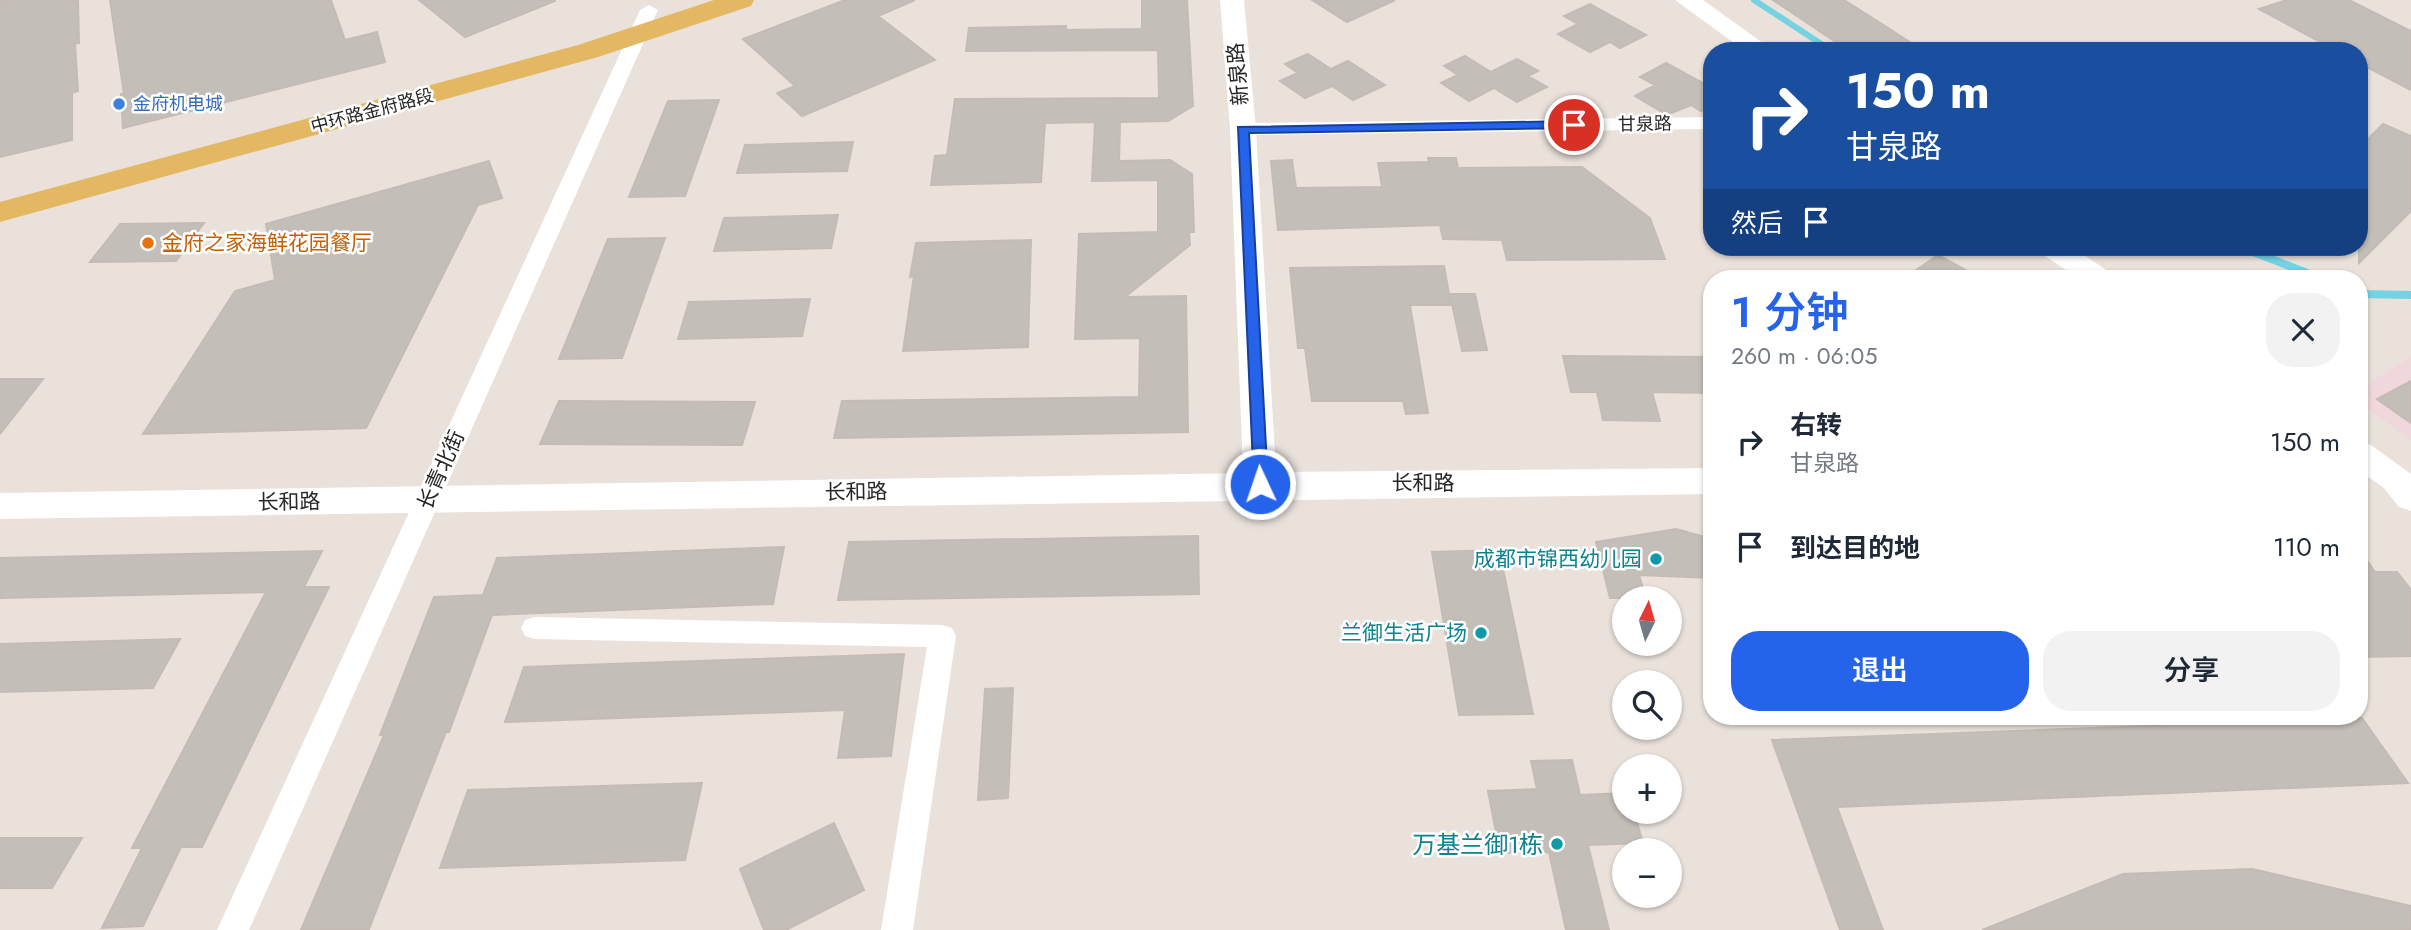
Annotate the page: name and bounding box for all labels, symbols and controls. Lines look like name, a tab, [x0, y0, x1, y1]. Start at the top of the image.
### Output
street label: 新泉路	[1220, 41, 1256, 107]
text: 150 m	[1846, 56, 1990, 126]
icon: right	[1731, 70, 1822, 161]
street label: 中环路金府路段	[308, 82, 436, 140]
place label: 金府机电城	[133, 91, 223, 117]
pin	[1544, 95, 1604, 155]
marker: 金府机电城	[111, 96, 127, 112]
icon: arrive	[1555, 106, 1593, 144]
street label: 甘泉路	[1618, 111, 1672, 137]
text: 甘泉路	[1846, 124, 1942, 170]
icon: arrive	[1797, 203, 1835, 241]
text: 然后	[1731, 204, 1783, 242]
place label: 金府之家海鲜花园餐厅	[162, 228, 372, 258]
marker: 金府之家海鲜花园餐厅	[140, 235, 156, 251]
text: 1 分钟	[1731, 282, 1848, 343]
button: close	[2266, 293, 2340, 367]
text: 260 m · 06:05	[1731, 339, 1877, 373]
text: 右转	[1790, 406, 1842, 444]
icon: right	[1731, 423, 1769, 461]
text: 150 m	[2270, 423, 2340, 461]
street label: 长青北街	[410, 426, 472, 514]
text: 甘泉路	[1790, 446, 1859, 480]
position arrow	[1223, 447, 1297, 521]
street label: 长和路	[1392, 468, 1455, 498]
street label: 长和路	[824, 476, 888, 508]
street label: 长和路	[257, 486, 321, 518]
icon: arrive	[1731, 528, 1769, 566]
text: 110 m	[2273, 528, 2340, 566]
text: 到达目的地	[1790, 529, 1920, 567]
place label: 成都市锦西幼儿园	[1474, 544, 1642, 574]
marker: 成都市锦西幼儿园	[1648, 551, 1664, 567]
north arrow	[1612, 586, 1682, 656]
map controls	[1612, 586, 1682, 908]
place label: 兰御生活广场	[1341, 618, 1467, 648]
marker: 兰御生活广场	[1473, 625, 1489, 641]
button: 退出	[1731, 631, 2029, 711]
button: 分享	[2043, 631, 2340, 711]
button: search	[1612, 670, 1682, 740]
button: +	[1612, 754, 1682, 824]
place label: 万基兰御1栋	[1412, 827, 1543, 862]
marker: 万基兰御1栋	[1549, 836, 1565, 852]
button: −	[1612, 838, 1682, 908]

